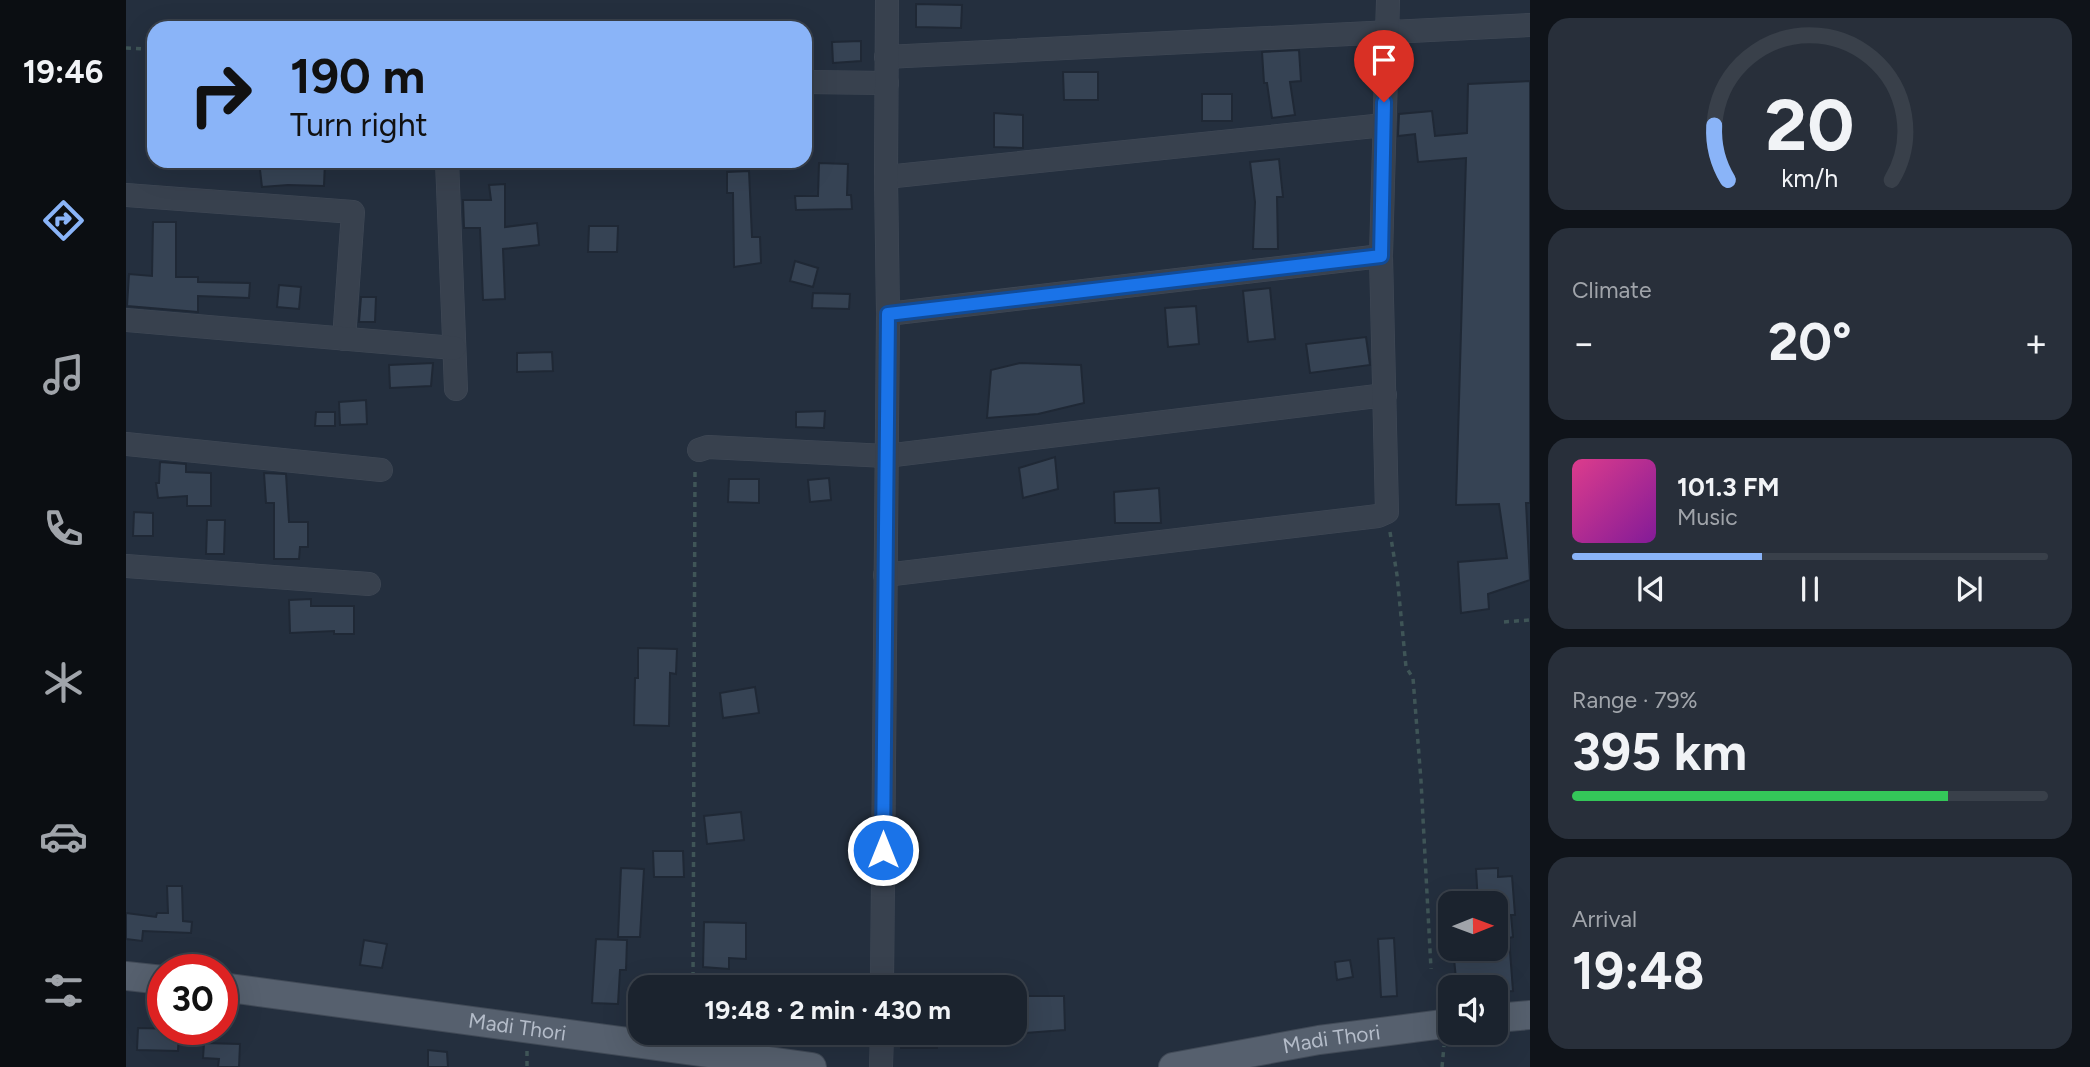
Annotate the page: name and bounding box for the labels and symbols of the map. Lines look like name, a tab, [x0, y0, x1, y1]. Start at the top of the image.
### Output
pin	[1354, 30, 1414, 102]
position arrow	[846, 813, 920, 887]
north arrow	[1438, 891, 1508, 961]
speed limit sign: 30	[147, 954, 238, 1045]
street label: Madi Thori	[467, 1008, 568, 1046]
street label: Madi Thori	[1281, 1019, 1382, 1058]

